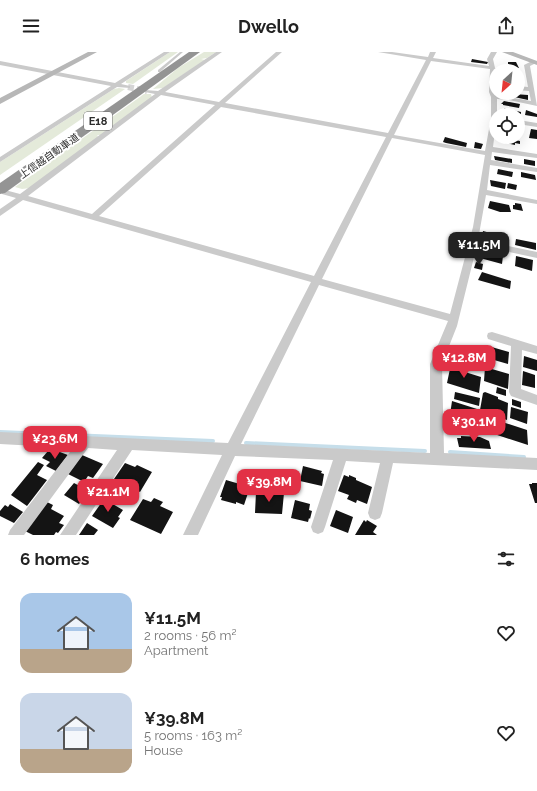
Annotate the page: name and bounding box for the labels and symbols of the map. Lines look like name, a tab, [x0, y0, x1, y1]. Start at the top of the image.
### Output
north arrow	[489, 64, 525, 100]
road number: E18	[84, 112, 112, 130]
street label: 上信越自動車道	[17, 131, 81, 181]
pin: ¥11.5M	[446, 232, 512, 266]
pin: ¥12.8M	[431, 345, 497, 379]
pin: ¥30.1M	[441, 409, 507, 443]
pin: ¥23.6M	[22, 426, 88, 460]
pin: ¥39.8M	[236, 469, 302, 503]
pin: ¥21.1M	[75, 479, 141, 513]

